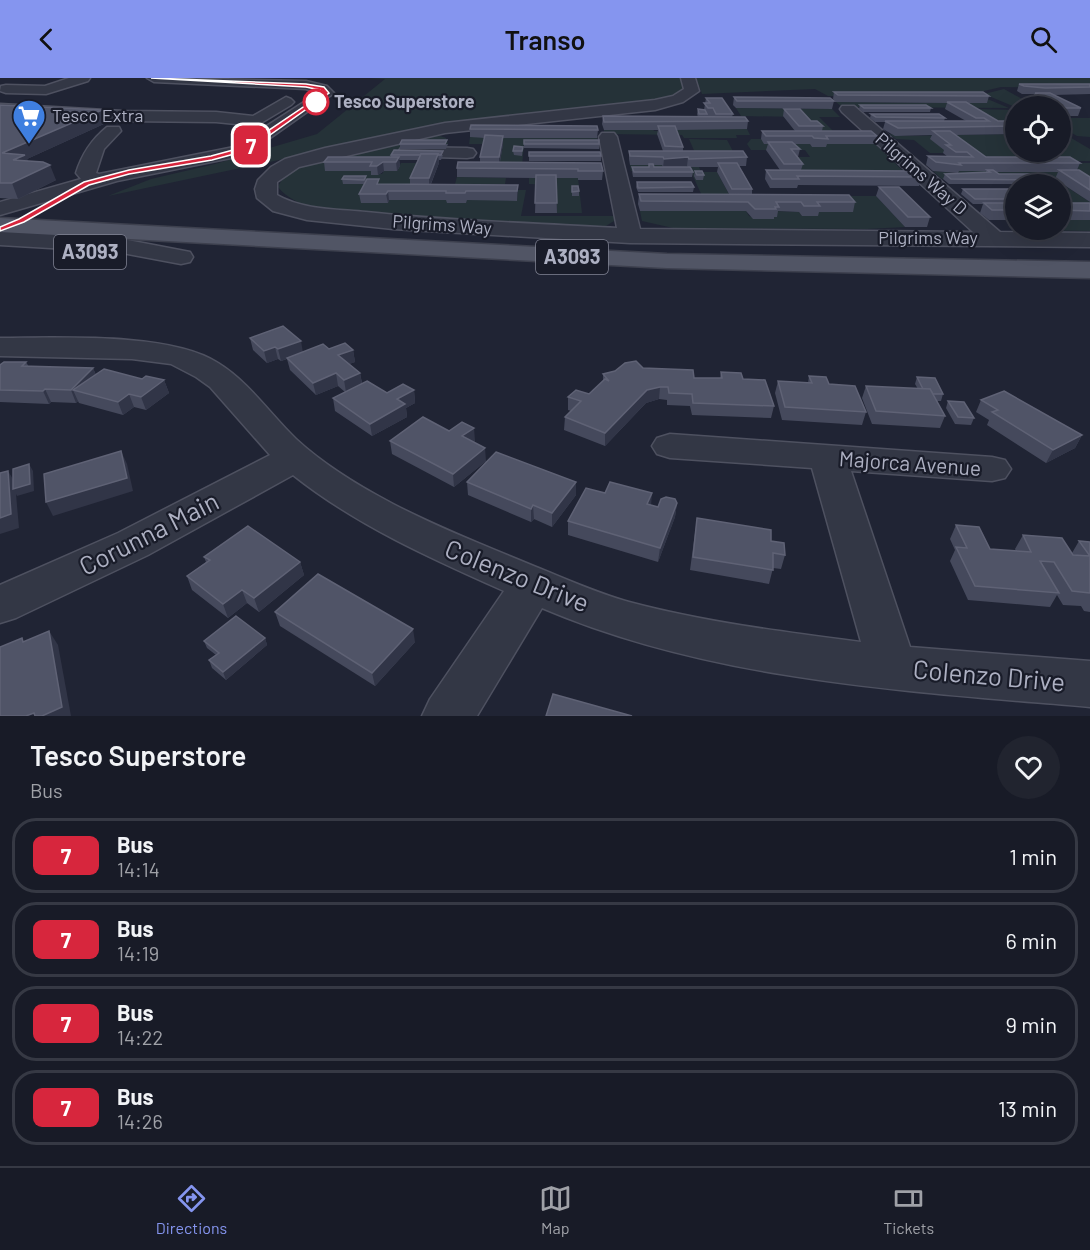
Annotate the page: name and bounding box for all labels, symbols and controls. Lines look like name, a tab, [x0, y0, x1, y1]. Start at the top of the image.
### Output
icon: back	[30, 23, 63, 56]
text: Transo	[504, 23, 586, 55]
icon: search	[1027, 23, 1060, 56]
marker: Tesco Superstore	[303, 89, 329, 115]
place label: Tesco Superstore	[334, 90, 475, 112]
map controls	[1005, 96, 1071, 240]
button: locate	[1005, 96, 1071, 162]
supermarket icon: Tesco Extra	[11, 98, 47, 145]
place label: Tesco Extra	[52, 104, 144, 126]
line badge: 7	[232, 126, 270, 164]
street label: Pilgrims Way D	[871, 127, 972, 219]
text: 7	[246, 133, 256, 158]
button: layers	[1005, 174, 1071, 240]
street label: Pilgrims Way	[392, 210, 493, 238]
street label: Pilgrims Way	[878, 226, 978, 248]
road number: A3093	[54, 235, 126, 269]
road number: A3093	[536, 240, 608, 274]
street label: Majorca Avenue	[838, 445, 982, 480]
street label: Corunna Main	[73, 484, 223, 581]
street label: Colenzo Drive	[441, 532, 594, 618]
street label: Colenzo Drive	[912, 652, 1067, 697]
button: heart	[997, 736, 1060, 799]
text: Tesco Superstore	[30, 738, 246, 772]
text: Bus	[30, 778, 63, 802]
text: Bus	[117, 831, 154, 857]
text: 7	[61, 843, 71, 868]
text: 1 min	[1009, 843, 1057, 869]
text: 14:14	[117, 857, 160, 881]
text: Bus	[117, 915, 154, 941]
text: 7	[61, 927, 71, 952]
text: 6 min	[1006, 927, 1057, 953]
text: 14:19	[117, 941, 159, 965]
text: Bus	[117, 999, 154, 1025]
text: 7	[61, 1011, 71, 1036]
text: 9 min	[1005, 1011, 1057, 1037]
text: 14:22	[117, 1025, 163, 1049]
text: Bus	[117, 1083, 154, 1109]
text: 7	[61, 1095, 71, 1120]
text: 13 min	[998, 1095, 1057, 1121]
text: 14:26	[117, 1109, 163, 1133]
tab: Directions	[156, 1182, 227, 1237]
tab: Map	[539, 1182, 572, 1237]
tab: Tickets	[883, 1182, 934, 1237]

